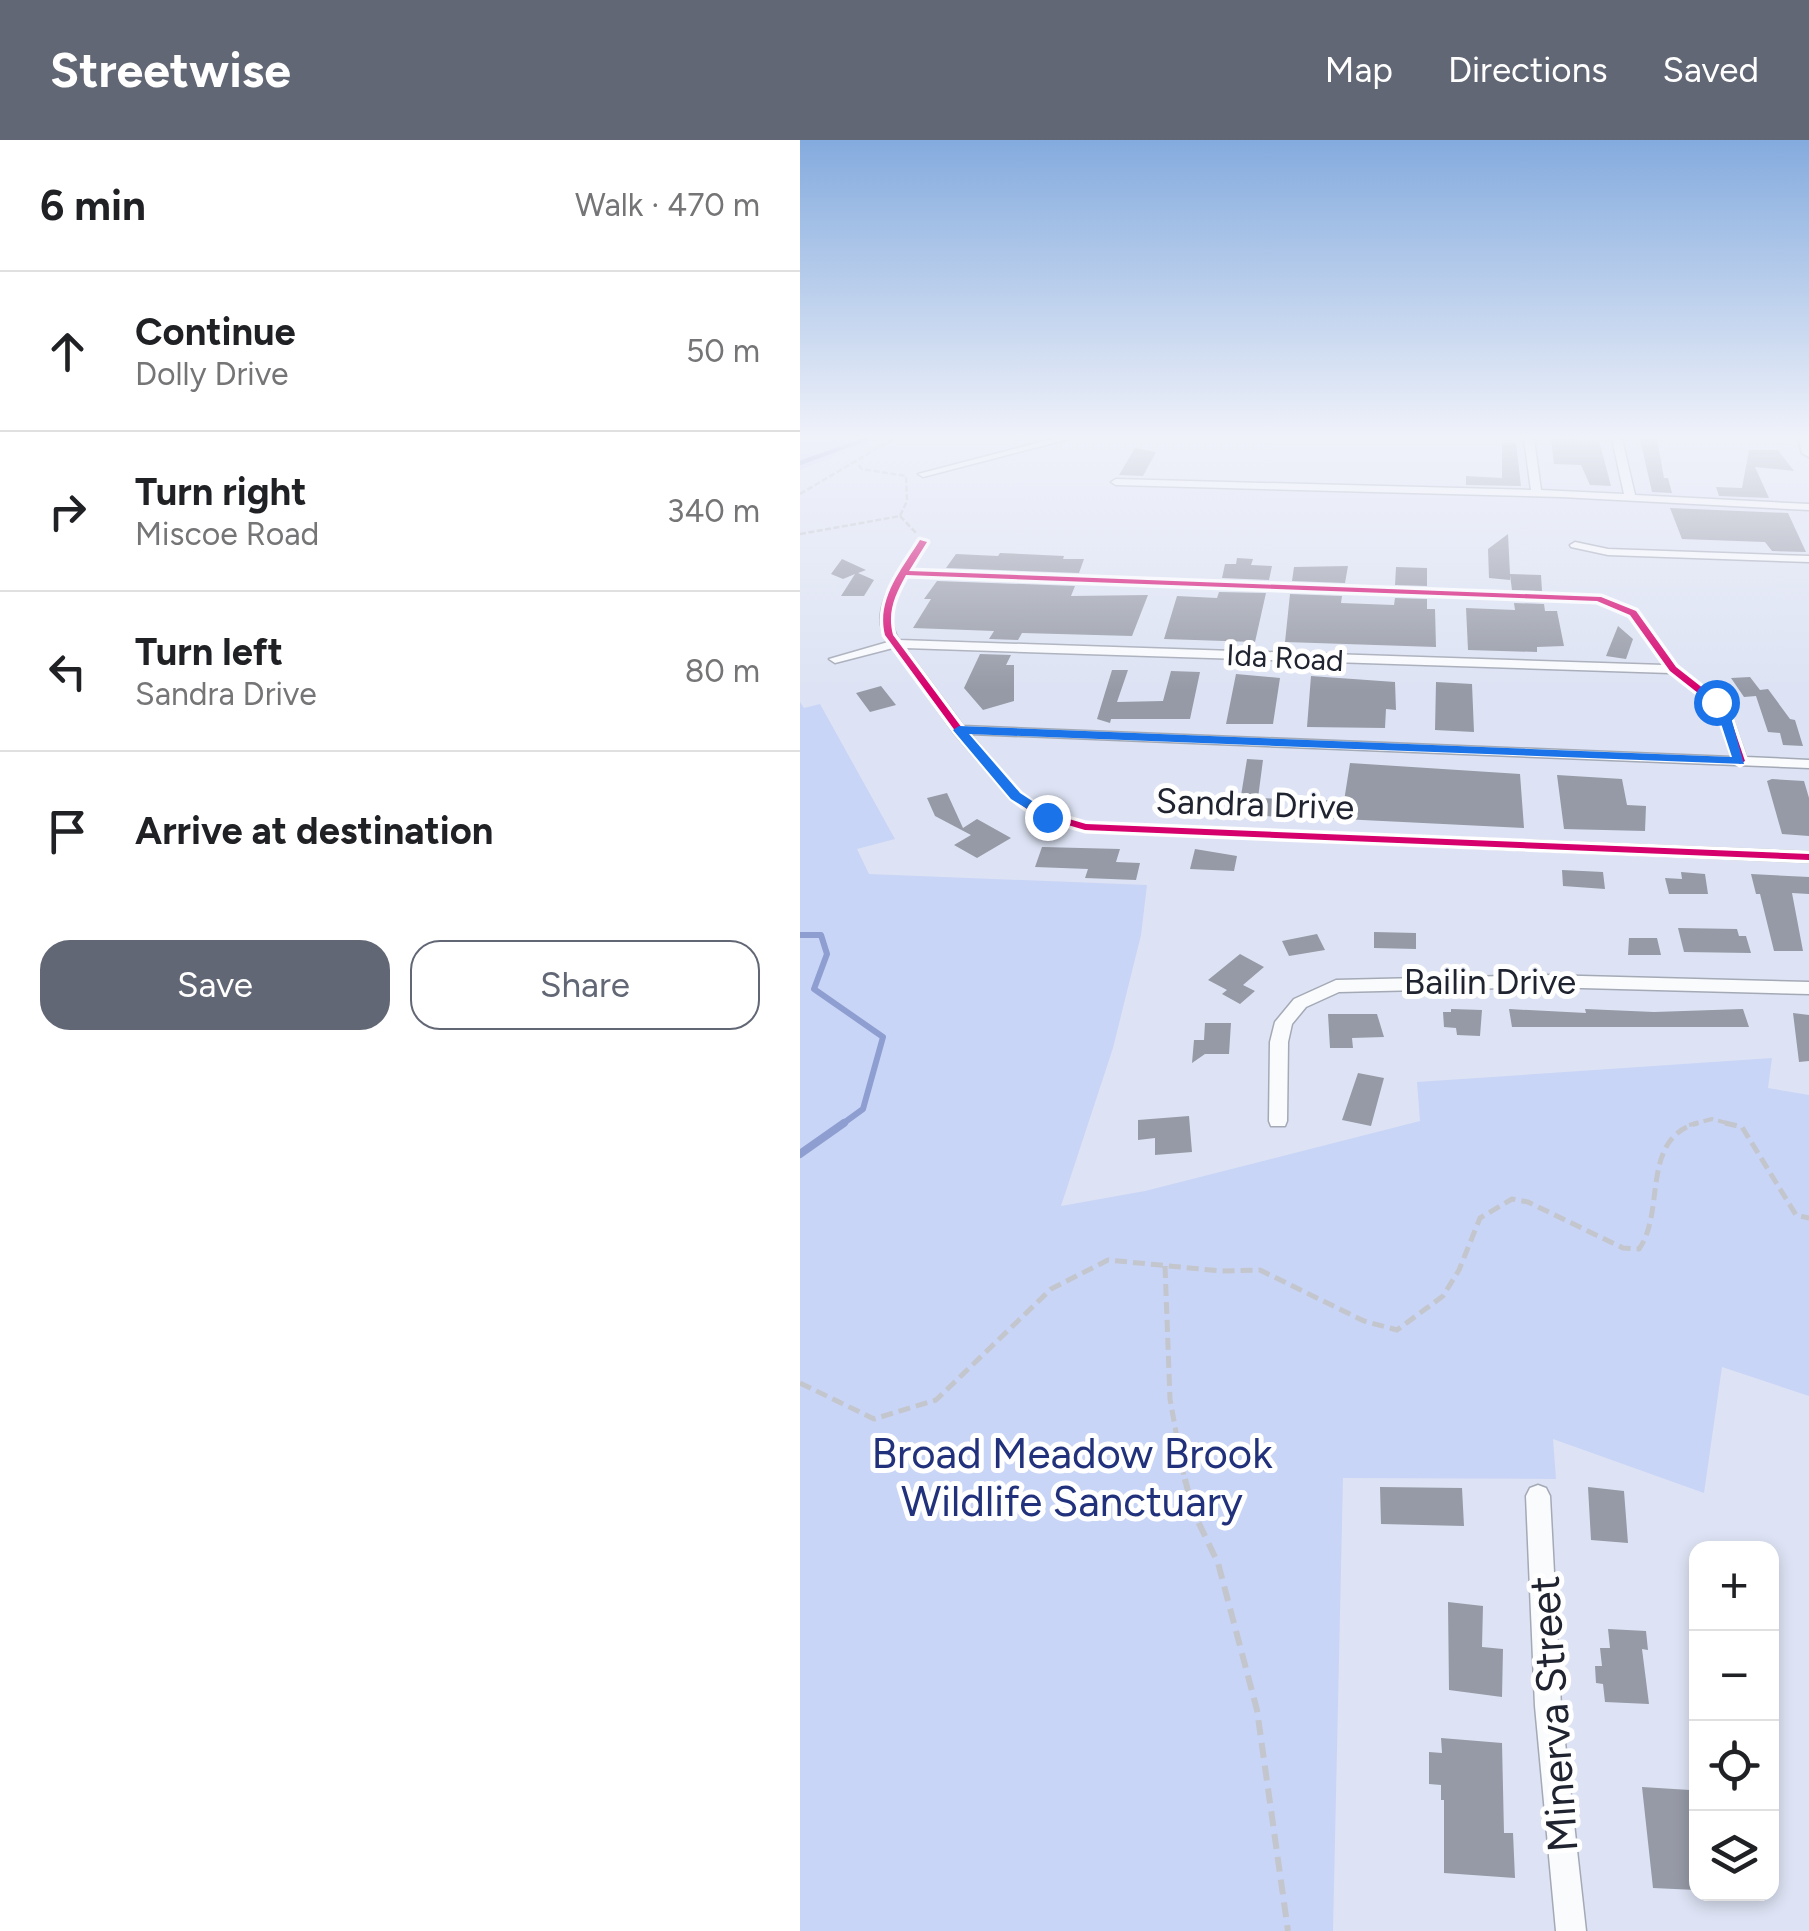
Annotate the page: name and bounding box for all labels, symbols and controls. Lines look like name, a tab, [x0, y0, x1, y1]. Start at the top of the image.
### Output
text: Streetwise	[50, 41, 291, 99]
text: Map	[1325, 49, 1393, 91]
text: Directions	[1448, 49, 1608, 91]
text: Saved	[1663, 49, 1759, 91]
text: 6 min	[40, 180, 146, 231]
text: Walk · 470 m	[575, 186, 760, 224]
text: Continue	[135, 309, 296, 355]
icon: ahead	[40, 324, 95, 379]
text: 50 m	[686, 332, 760, 370]
text: Dolly Drive	[135, 355, 288, 393]
text: Turn right	[135, 469, 307, 515]
icon: right	[40, 484, 95, 539]
text: 340 m	[667, 492, 760, 530]
text: Miscoe Road	[135, 515, 319, 553]
text: Turn left	[135, 629, 283, 675]
street label: Ida Road	[1225, 636, 1345, 679]
icon: left	[40, 644, 95, 699]
text: 80 m	[685, 652, 760, 690]
text: Sandra Drive	[135, 675, 317, 713]
route start	[1694, 680, 1740, 726]
street label: Sandra Drive	[1155, 780, 1355, 828]
route end	[1025, 795, 1071, 841]
icon: arrive	[40, 804, 95, 859]
text: Arrive at destination	[135, 808, 493, 854]
button: Save	[40, 940, 390, 1030]
button: Share	[410, 940, 760, 1030]
street label: Bailin Drive	[1404, 961, 1576, 1003]
park label: Broad Meadow Brook Wildlife Sanctuary	[871, 1428, 1273, 1527]
map controls	[1689, 1541, 1779, 1901]
button: +	[1689, 1541, 1779, 1631]
street label: Minerva Street	[1518, 1574, 1589, 1854]
button: −	[1689, 1631, 1779, 1721]
button: locate	[1689, 1721, 1779, 1811]
button: layers	[1689, 1811, 1779, 1901]

